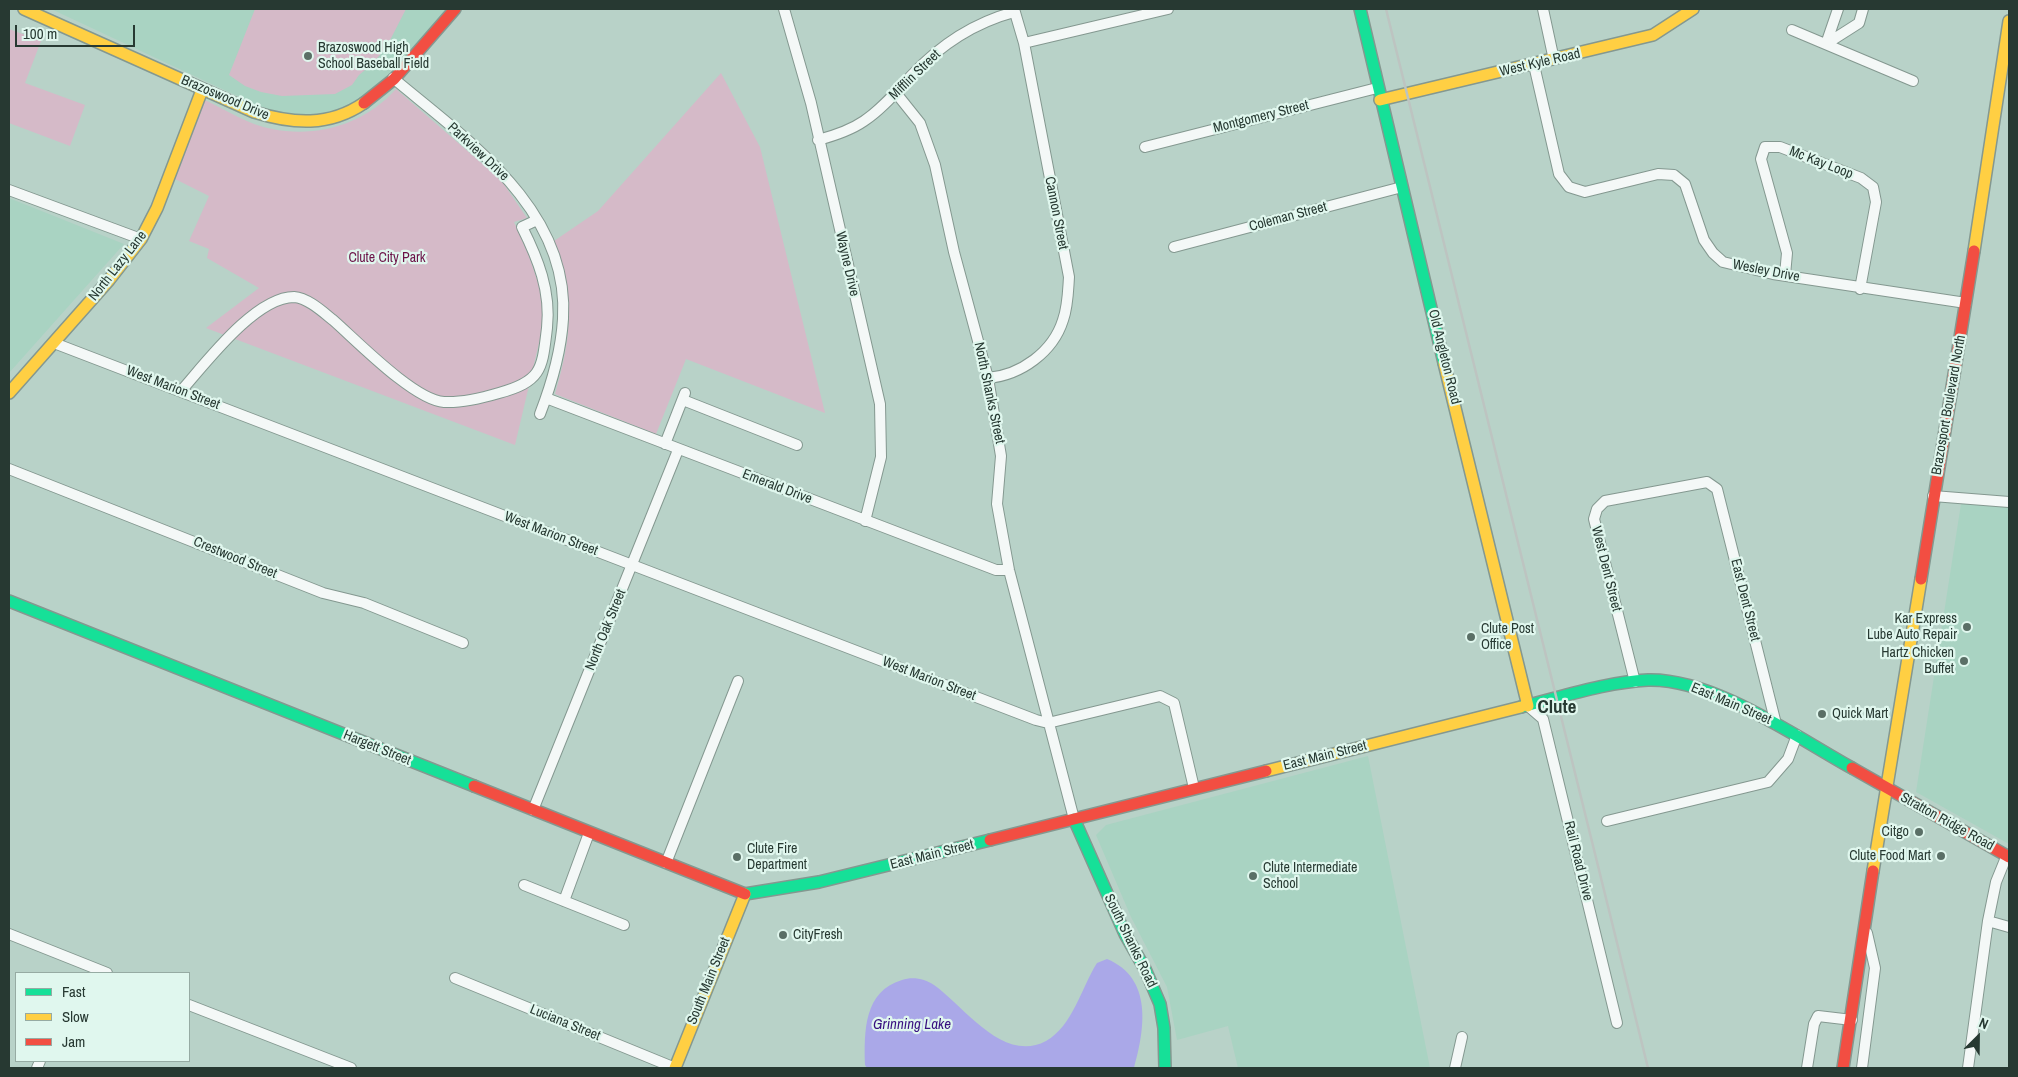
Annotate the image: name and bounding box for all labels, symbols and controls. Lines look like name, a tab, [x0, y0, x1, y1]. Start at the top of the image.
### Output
scale bar	[18, 15, 138, 47]
text: 100 m	[23, 23, 57, 44]
place label: Brazoswood High School Baseball Field	[318, 40, 429, 72]
street label: Mifflin Street	[886, 46, 944, 104]
street label: West Kyle Road	[1498, 46, 1582, 80]
marker: Brazoswood High School Baseball Field	[302, 50, 314, 62]
street label: Brazoswood Drive	[179, 72, 271, 124]
street label: Montgomery Street	[1212, 97, 1310, 137]
street label: Parkview Drive	[444, 119, 512, 185]
street label: Mc Kay Loop	[1787, 143, 1855, 183]
street label: Cannon Street	[1041, 175, 1071, 251]
street label: Coleman Street	[1247, 199, 1329, 235]
street label: North Lazy Lane	[85, 228, 151, 304]
street label: Wayne Drive	[831, 230, 863, 298]
park label: Clute City Park	[348, 250, 426, 266]
street label: Wesley Drive	[1731, 256, 1801, 286]
street label: Old Angleton Road	[1424, 308, 1464, 406]
street label: Brazosport Boulevard North	[1928, 334, 1970, 476]
street label: North Shanks Street	[970, 341, 1008, 445]
street label: West Marion Street	[124, 362, 222, 414]
street label: Emerald Drive	[740, 466, 814, 508]
street label: West Marion Street	[502, 508, 600, 560]
street label: West Dent Street	[1587, 525, 1625, 613]
street label: Crestwood Street	[191, 534, 279, 582]
street label: East Dent Street	[1727, 557, 1763, 643]
street label: North Oak Street	[582, 587, 630, 673]
place label: Kar Express Lube Auto Repair	[1867, 611, 1957, 644]
place label: Clute Post Office	[1481, 621, 1534, 654]
marker: Kar Express Lube Auto Repair	[1961, 621, 1973, 633]
marker: Clute Post Office	[1465, 631, 1477, 643]
place label: Hartz Chicken Buffet	[1881, 645, 1954, 678]
street label: West Marion Street	[880, 653, 978, 705]
marker: Hartz Chicken Buffet	[1958, 655, 1970, 667]
street label: East Main Street	[1688, 680, 1774, 728]
district label: Clute	[1538, 697, 1576, 719]
place label: Quick Mart	[1832, 706, 1888, 722]
marker: Quick Mart	[1816, 708, 1828, 720]
street label: Hargett Street	[341, 727, 413, 769]
street label: East Main Street	[1281, 738, 1369, 774]
street label: Stratton Ridge Road	[1897, 789, 1997, 855]
street label: Rail Road Drive	[1560, 819, 1596, 903]
place label: Citgo	[1882, 824, 1909, 840]
marker: Citgo	[1913, 826, 1925, 838]
street label: East Main Street	[888, 837, 976, 873]
place label: Clute Fire Department	[747, 841, 807, 874]
place label: Clute Food Mart	[1849, 848, 1931, 864]
marker: Clute Food Mart	[1935, 850, 1947, 862]
marker: Clute Fire Department	[731, 851, 743, 863]
place label: Clute Intermediate School	[1263, 860, 1357, 892]
marker: Clute Intermediate School	[1247, 870, 1259, 882]
street label: South Shanks Road	[1100, 891, 1160, 991]
place label: CityFresh	[793, 927, 843, 943]
marker: CityFresh	[777, 929, 789, 941]
street label: South Main Street	[684, 935, 734, 1027]
legend	[15, 972, 190, 1062]
text: Fast	[62, 981, 85, 1002]
street label: Luciana Street	[527, 1001, 603, 1045]
text: Slow	[62, 1006, 89, 1027]
north arrow	[1953, 1012, 2003, 1062]
text: N	[1977, 1013, 1991, 1033]
water label: Grinning Lake	[873, 1016, 951, 1034]
text: Jam	[62, 1031, 85, 1052]

